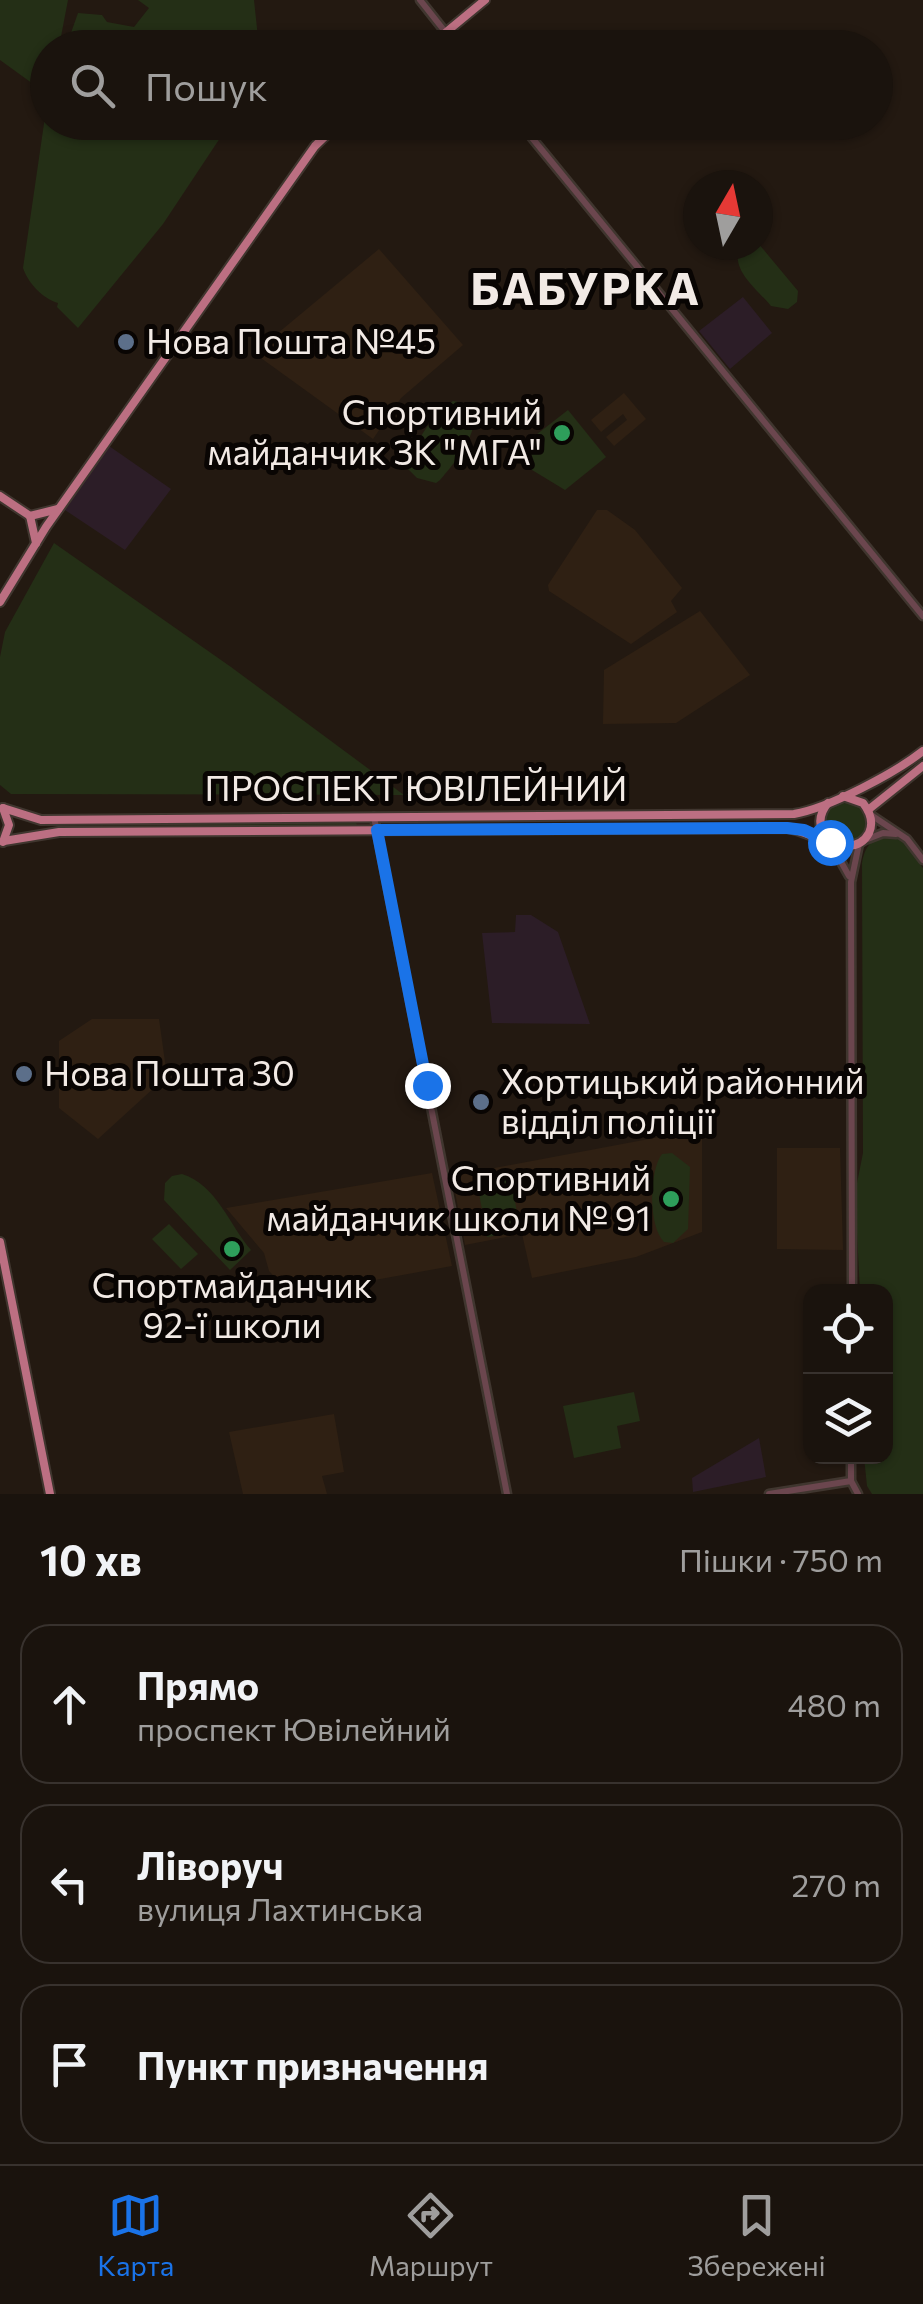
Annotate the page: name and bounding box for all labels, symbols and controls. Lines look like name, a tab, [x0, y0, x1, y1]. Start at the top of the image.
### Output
search box	[30, 30, 893, 140]
icon: search	[65, 58, 120, 113]
text: Пошук	[145, 62, 268, 109]
north arrow	[683, 170, 773, 260]
district label: БАБУРКА	[470, 259, 702, 314]
place label: Нова Пошта №45	[146, 318, 436, 361]
marker: Нова Пошта №45	[115, 331, 137, 353]
place label: Спортивний майданчик ЗК "МГА"	[207, 389, 542, 472]
marker: Спортивний майданчик ЗК "МГА"	[551, 422, 573, 444]
street label: ПРОСПЕКТ ЮВІЛЕЙНИЙ	[205, 765, 627, 808]
route start	[808, 820, 854, 866]
place label: Нова Пошта 30	[44, 1050, 295, 1093]
place label: Хортицький районний відділ поліції	[501, 1058, 865, 1141]
marker: Нова Пошта 30	[13, 1063, 35, 1085]
route end	[405, 1063, 451, 1109]
marker: Хортицький районний відділ поліції	[470, 1091, 492, 1113]
place label: Спортивний майданчик школи № 91	[267, 1155, 651, 1238]
marker: Спортивний майданчик школи № 91	[660, 1188, 682, 1210]
marker: Спортмайданчик 92-ї школи	[221, 1238, 243, 1260]
place label: Спортмайданчик 92-ї школи	[92, 1262, 373, 1345]
map controls	[803, 1284, 893, 1464]
button: locate	[803, 1284, 893, 1374]
button: layers	[803, 1374, 893, 1464]
text: 10 хв	[40, 1533, 142, 1585]
text: Пішки · 750 m	[679, 1539, 883, 1579]
text: Прямо	[137, 1661, 259, 1708]
icon: ahead	[42, 1677, 97, 1732]
text: 480 m	[787, 1684, 881, 1724]
text: проспект Ювілейний	[137, 1708, 451, 1748]
text: Ліворуч	[137, 1841, 284, 1888]
icon: left	[42, 1857, 97, 1912]
text: 270 m	[792, 1864, 881, 1904]
text: вулиця Лахтинська	[137, 1888, 423, 1928]
icon: arrive	[42, 2037, 97, 2092]
text: Пункт призначення	[137, 2041, 488, 2088]
tab: Карта	[97, 2188, 174, 2282]
tab: Маршрут	[369, 2188, 493, 2282]
tab: Збережені	[687, 2188, 826, 2282]

